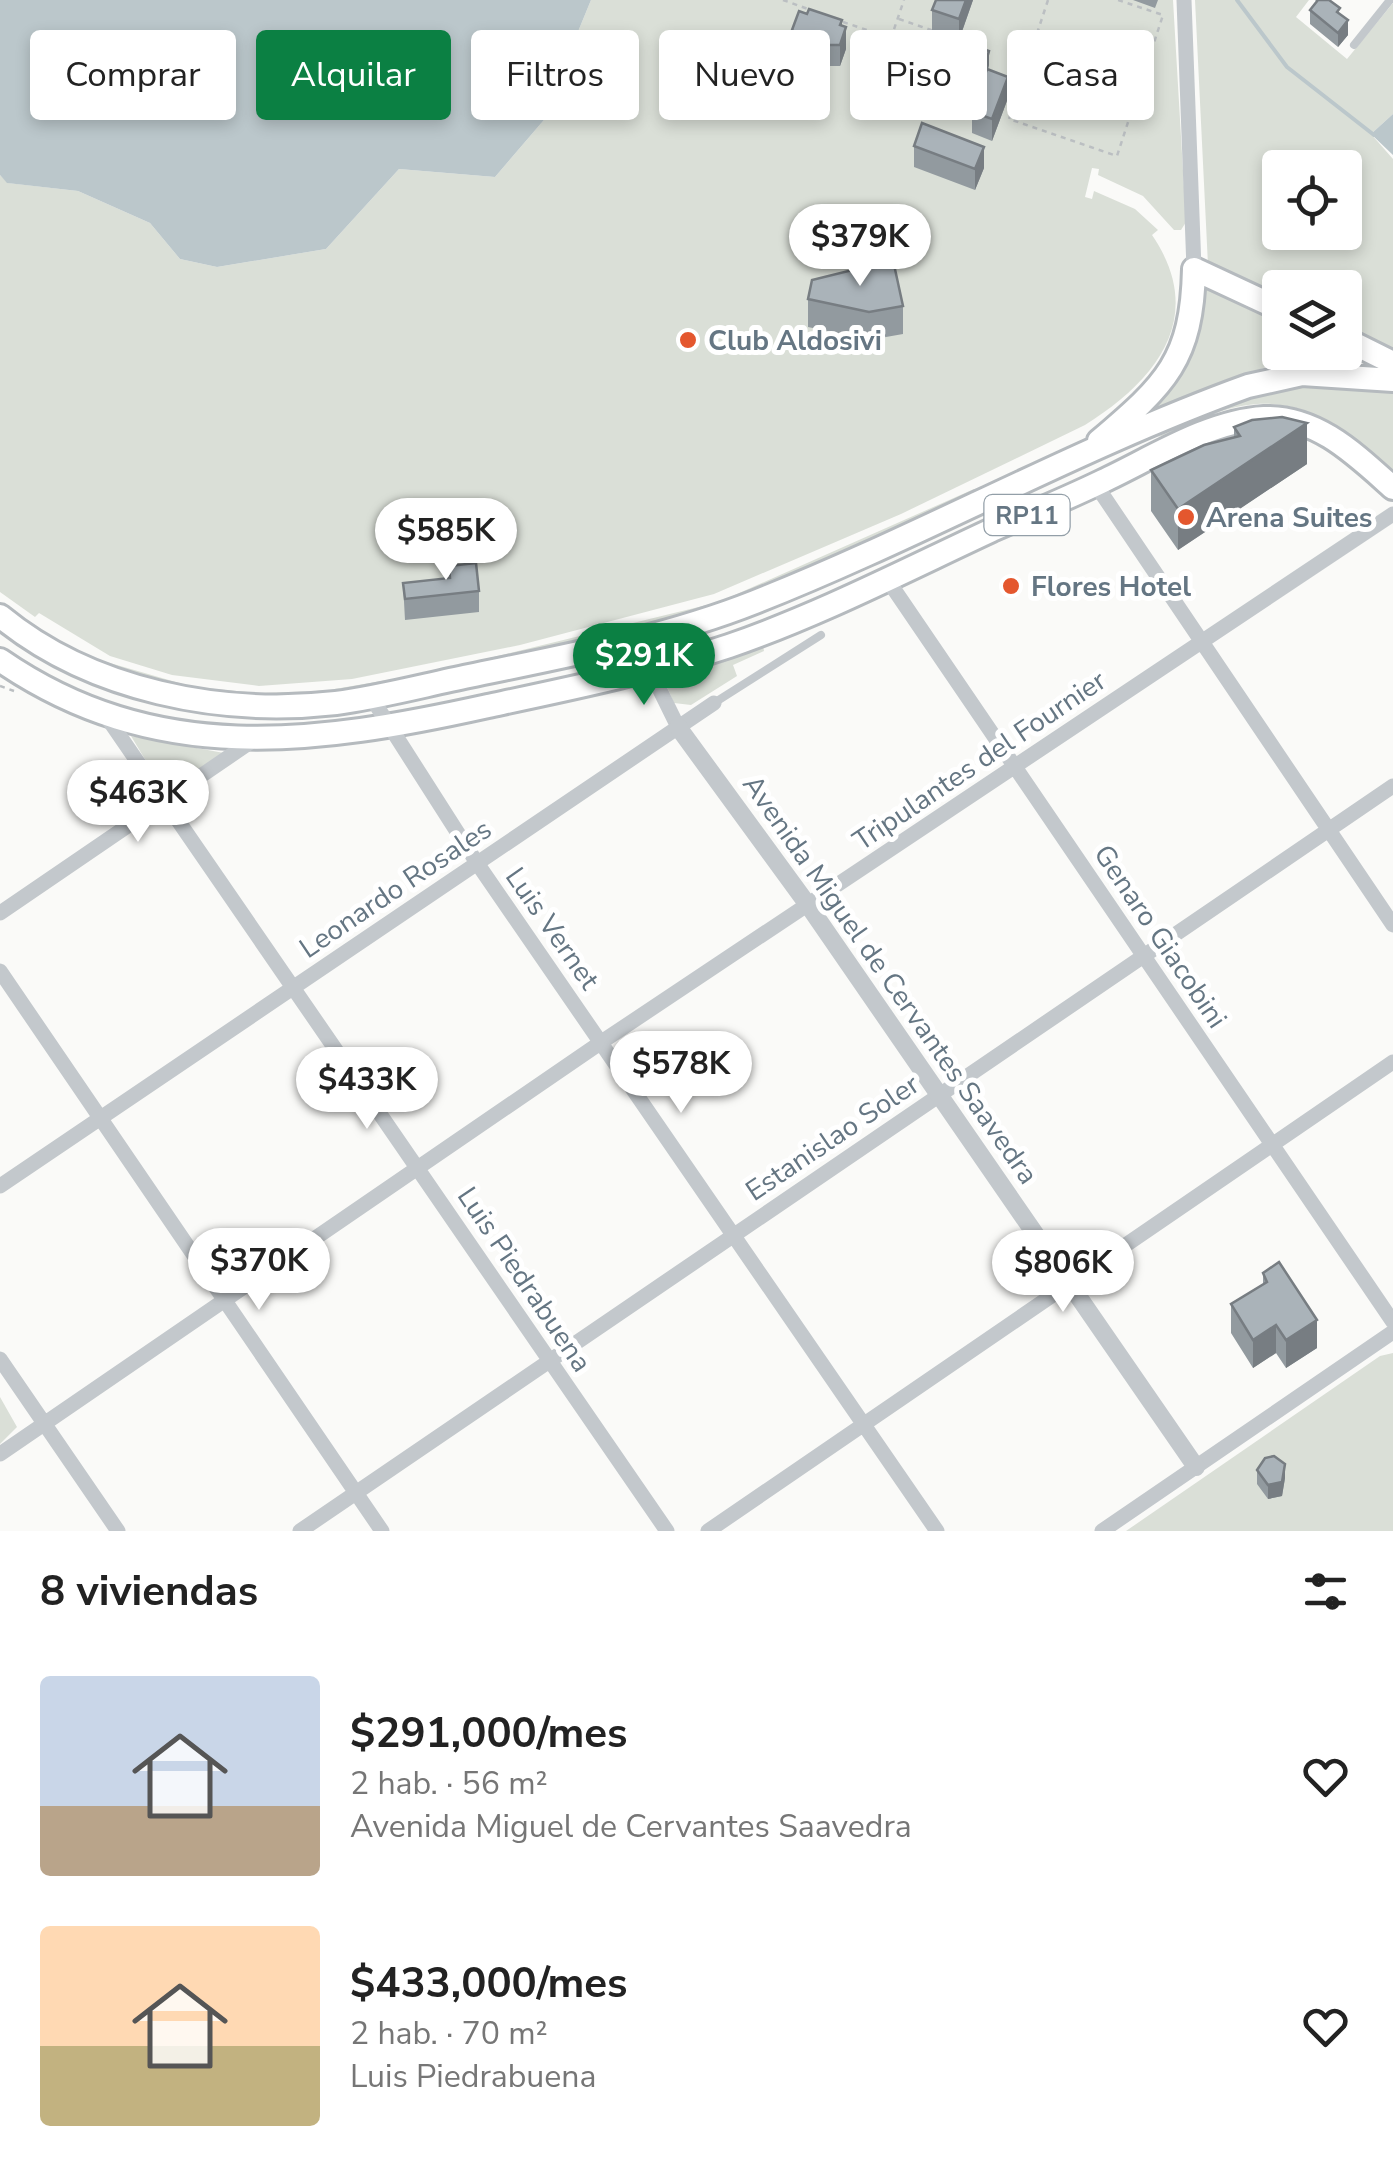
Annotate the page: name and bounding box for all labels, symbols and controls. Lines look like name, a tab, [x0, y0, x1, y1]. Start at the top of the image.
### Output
chip: Comprar	[30, 30, 236, 120]
chip: Alquilar	[256, 30, 451, 120]
chip: Filtros	[471, 30, 639, 120]
chip: Nuevo	[659, 30, 830, 120]
chip: Piso	[850, 30, 987, 120]
chip: Casa	[1007, 30, 1154, 120]
map controls	[1262, 150, 1362, 370]
button: locate	[1262, 150, 1362, 250]
pin: $379K	[790, 204, 930, 289]
text: $379K	[811, 215, 909, 258]
button: layers	[1262, 270, 1362, 370]
place label: Club Aldosivi	[708, 322, 882, 360]
marker: Club Aldosivi	[677, 329, 699, 351]
road number: RP11	[984, 495, 1070, 535]
pin: $585K	[376, 498, 516, 583]
place label: Arena Suites	[1206, 499, 1373, 537]
marker: Arena Suites	[1175, 506, 1197, 528]
text: $585K	[397, 509, 495, 552]
place label: Flores Hotel	[1031, 568, 1191, 606]
marker: Flores Hotel	[1000, 575, 1022, 597]
pin: $291K	[574, 623, 714, 708]
text: $291K	[595, 634, 693, 677]
street label: Tripulantes del Fournier	[846, 662, 1114, 860]
pin: $463K	[68, 760, 208, 845]
street label: Avenida Miguel de Cervantes Saavedra	[734, 767, 1047, 1192]
text: $463K	[89, 771, 187, 814]
street label: Leonardo Rosales	[292, 810, 499, 967]
street label: Genaro Giacobini	[1085, 837, 1236, 1036]
street label: Luis Vernet	[496, 860, 608, 997]
pin: $578K	[611, 1031, 751, 1116]
text: $578K	[632, 1042, 730, 1085]
pin: $433K	[297, 1047, 437, 1132]
text: $433K	[318, 1058, 416, 1101]
street label: Estanislao Soler	[738, 1066, 927, 1210]
street label: Luis Piedrabuena	[448, 1180, 600, 1380]
pin: $370K	[189, 1228, 329, 1313]
pin: $806K	[993, 1230, 1133, 1315]
text: $370K	[210, 1239, 308, 1282]
text: $806K	[1014, 1241, 1112, 1284]
text: 8 viviendas	[40, 1563, 258, 1620]
icon: filters	[1298, 1564, 1353, 1619]
text: $291,000/mes	[350, 1705, 628, 1762]
icon: home	[120, 1716, 240, 1836]
icon: heart	[1298, 1749, 1353, 1804]
text: 2 hab. · 56 m²	[350, 1762, 548, 1805]
text: Avenida Miguel de Cervantes Saavedra	[350, 1805, 912, 1848]
text: $433,000/mes	[350, 1955, 628, 2012]
icon: home	[120, 1966, 240, 2086]
icon: heart	[1298, 1999, 1353, 2054]
text: 2 hab. · 70 m²	[350, 2012, 548, 2055]
text: Luis Piedrabuena	[350, 2055, 596, 2098]

